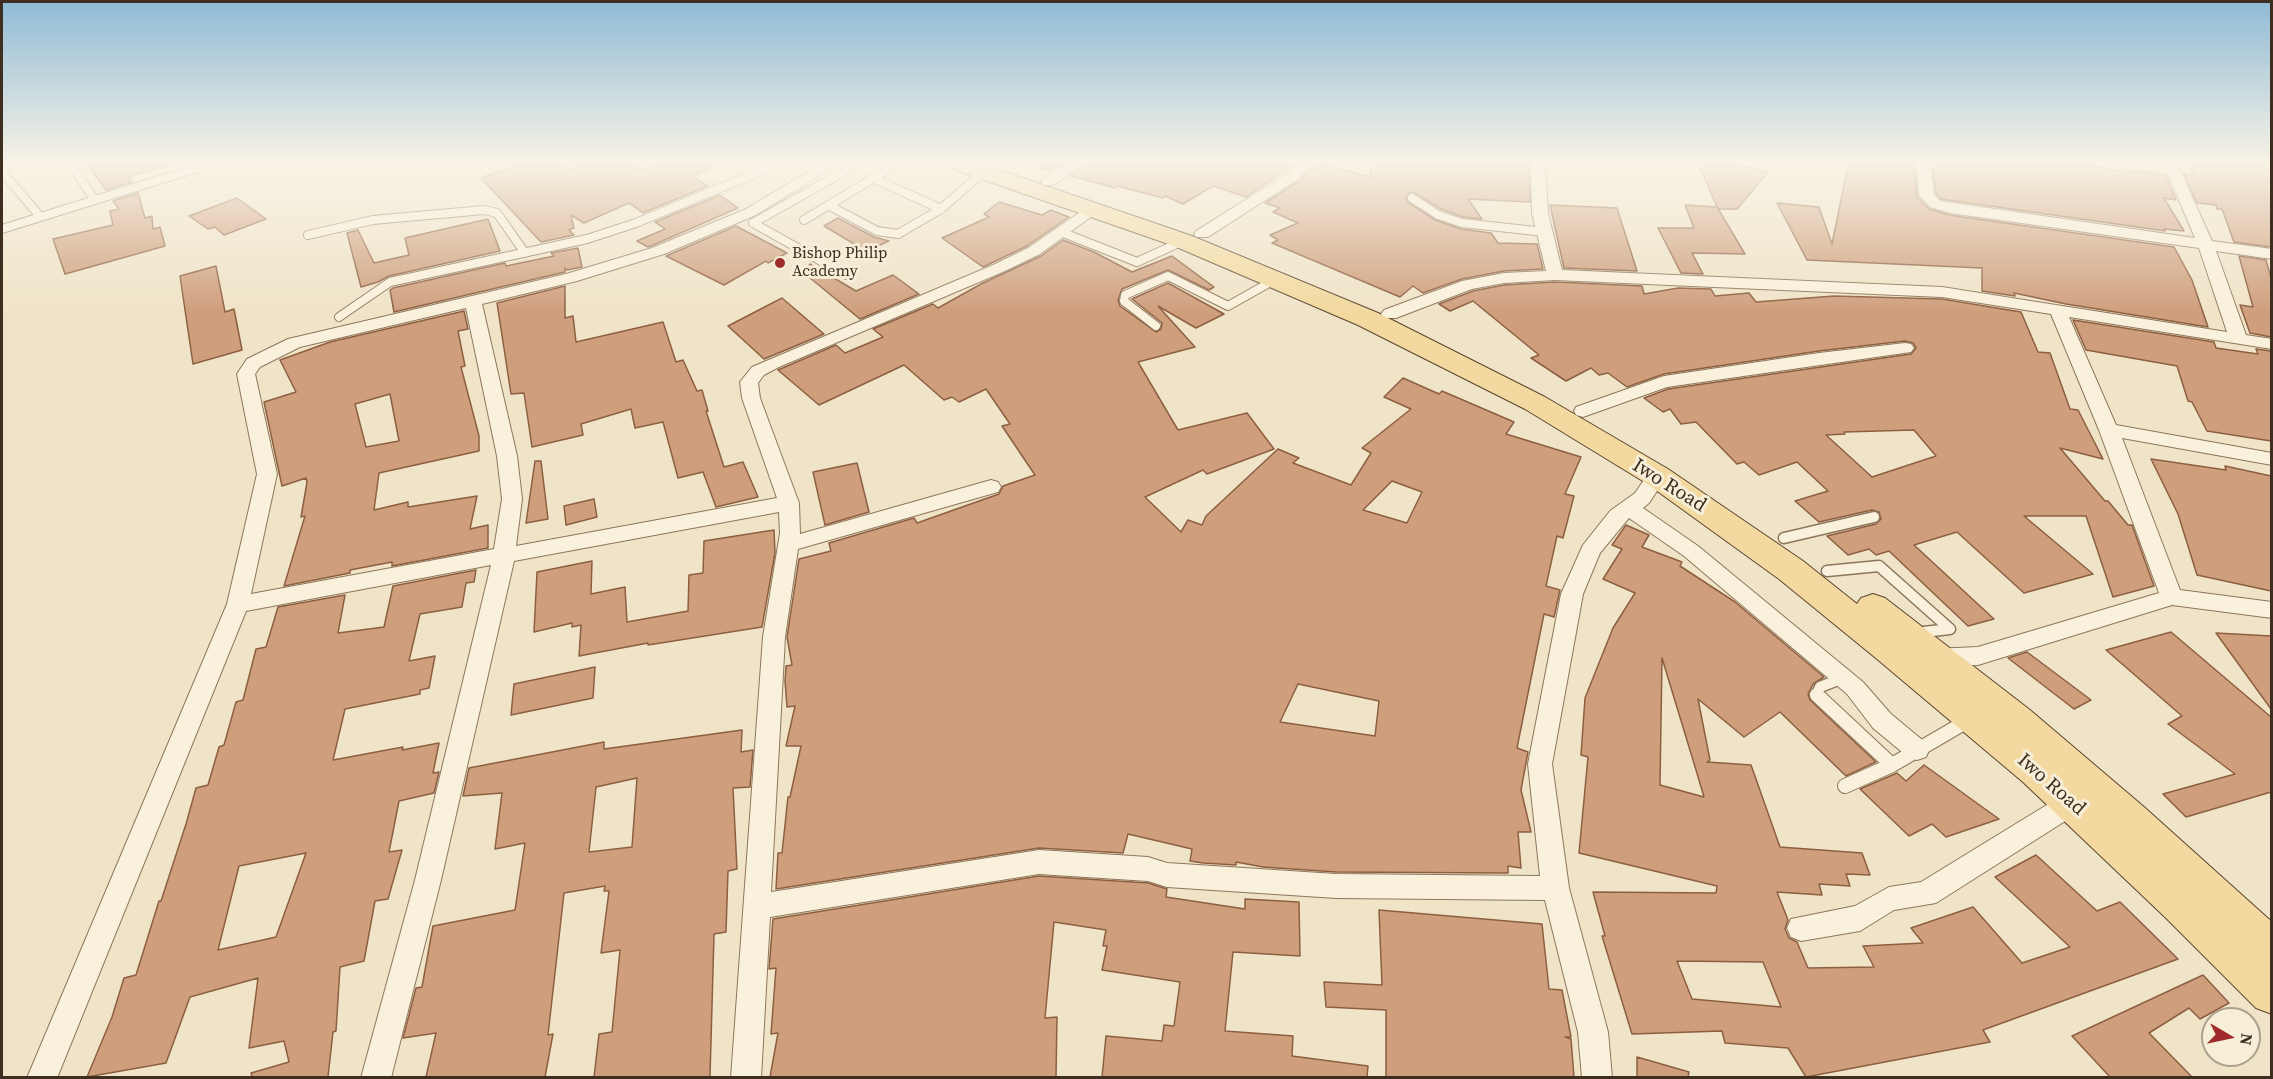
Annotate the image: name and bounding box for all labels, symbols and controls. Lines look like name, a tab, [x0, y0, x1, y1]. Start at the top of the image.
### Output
place label: Bishop Philip Academy	[792, 244, 887, 282]
marker: Bishop Philip Academy	[773, 256, 787, 270]
street label: Iwo Road	[1628, 454, 1710, 518]
street label: Iwo Road	[2012, 749, 2090, 821]
north arrow	[2201, 1007, 2261, 1067]
text: N	[2235, 1032, 2259, 1047]

